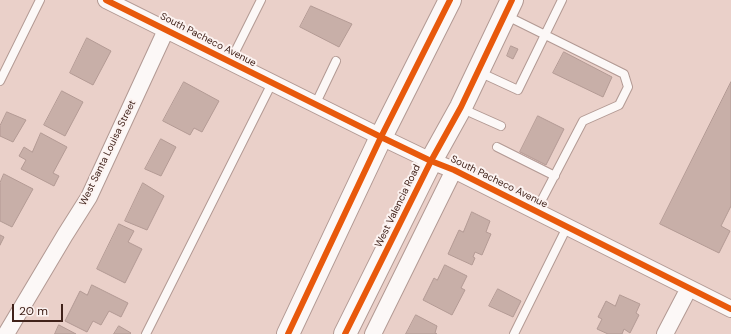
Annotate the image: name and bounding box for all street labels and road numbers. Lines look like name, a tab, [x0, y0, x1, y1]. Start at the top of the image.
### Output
street label: South Pacheco Avenue	[158, 11, 258, 69]
street label: West Santa Louisa Street	[77, 98, 139, 208]
street label: South Pacheco Avenue	[449, 153, 549, 211]
street label: West Valencia Road	[373, 162, 423, 250]

